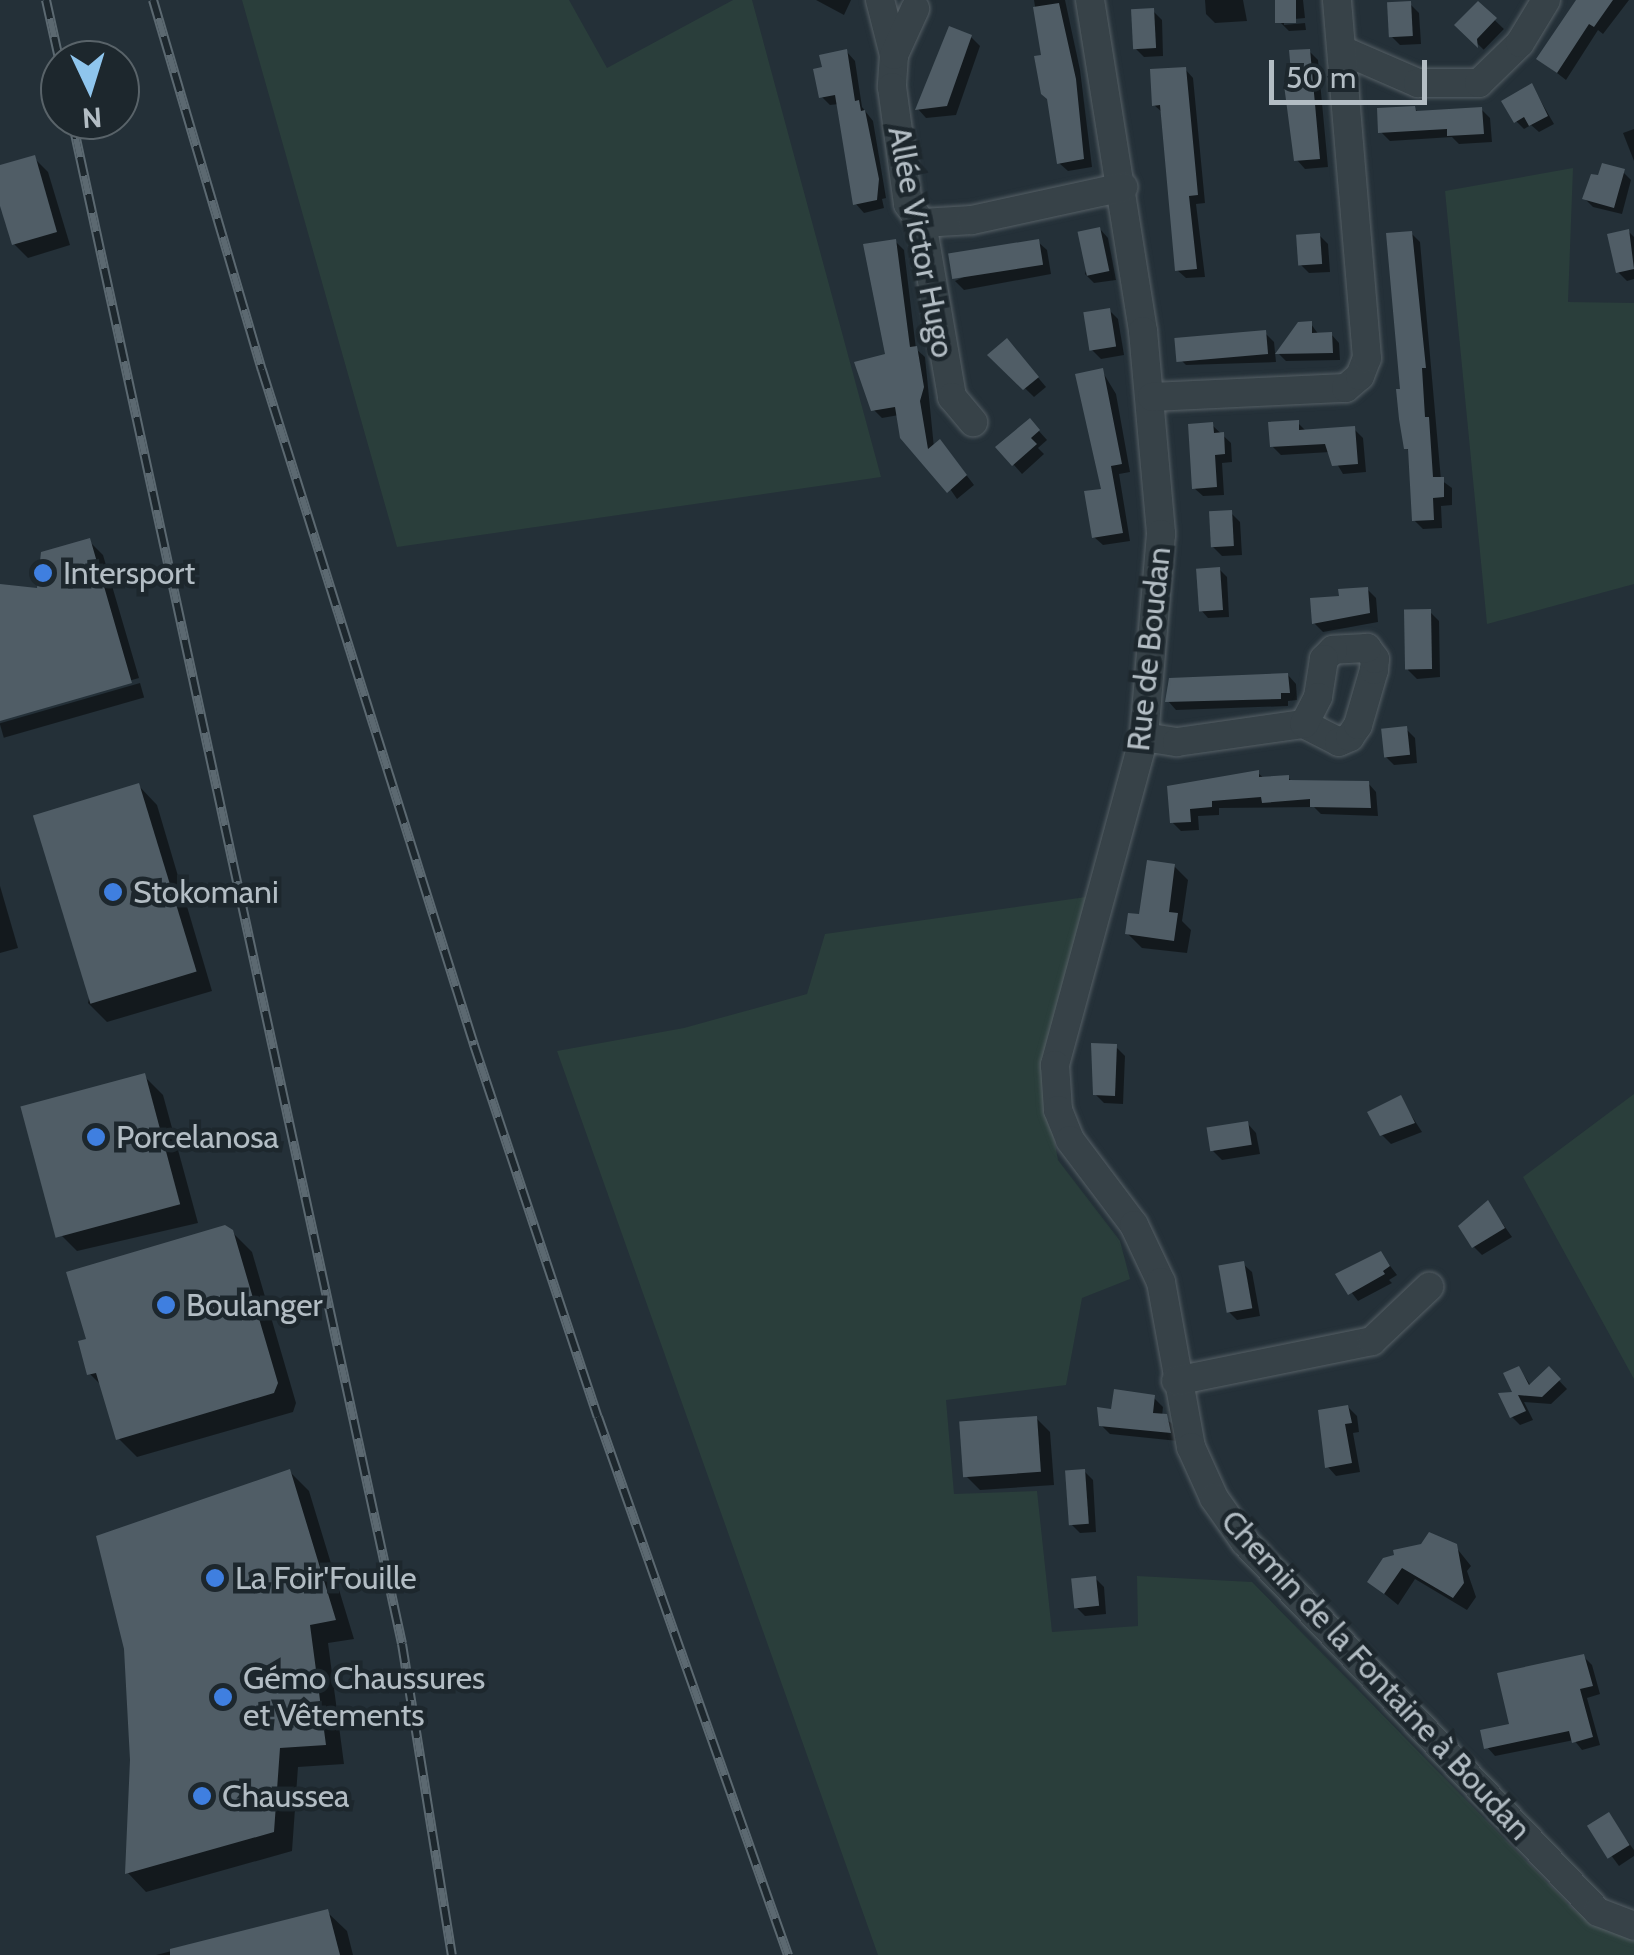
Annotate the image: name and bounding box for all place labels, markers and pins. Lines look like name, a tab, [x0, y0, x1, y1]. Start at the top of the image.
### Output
place label: Intersport	[63, 554, 195, 592]
marker: Intersport	[32, 562, 54, 584]
place label: Stokomani	[133, 873, 279, 911]
marker: Stokomani	[102, 881, 124, 903]
place label: Porcelanosa	[116, 1118, 279, 1156]
marker: Porcelanosa	[85, 1126, 107, 1148]
place label: Boulanger	[186, 1286, 323, 1324]
marker: Boulanger	[155, 1294, 177, 1316]
place label: La Foir'Fouille	[235, 1559, 417, 1597]
marker: La Foir'Fouille	[204, 1567, 226, 1589]
place label: Gémo Chaussures et Vêtements	[243, 1660, 485, 1735]
marker: Gémo Chaussures et Vêtements	[212, 1686, 234, 1708]
place label: Chaussea	[222, 1777, 349, 1815]
marker: Chaussea	[191, 1785, 213, 1807]

